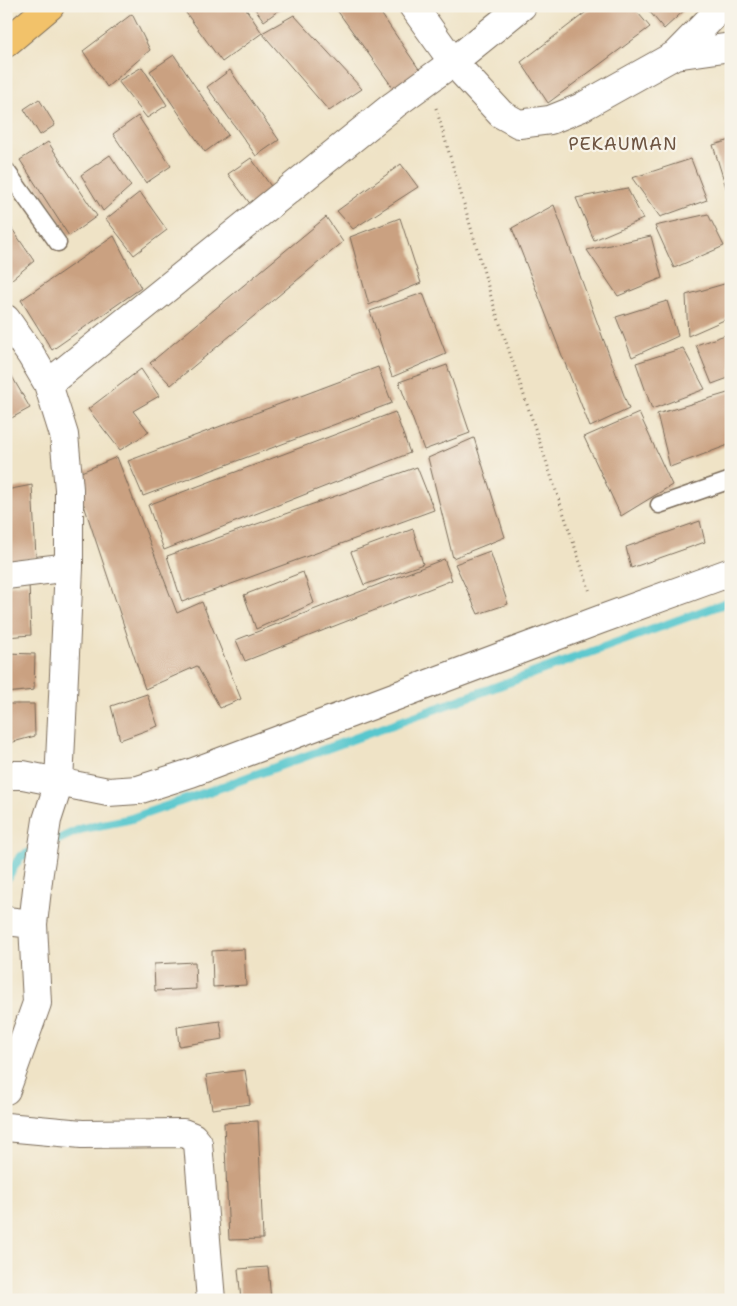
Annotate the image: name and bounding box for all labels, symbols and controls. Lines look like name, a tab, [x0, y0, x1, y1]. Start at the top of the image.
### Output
district label: PEKAUMAN	[568, 132, 678, 156]

